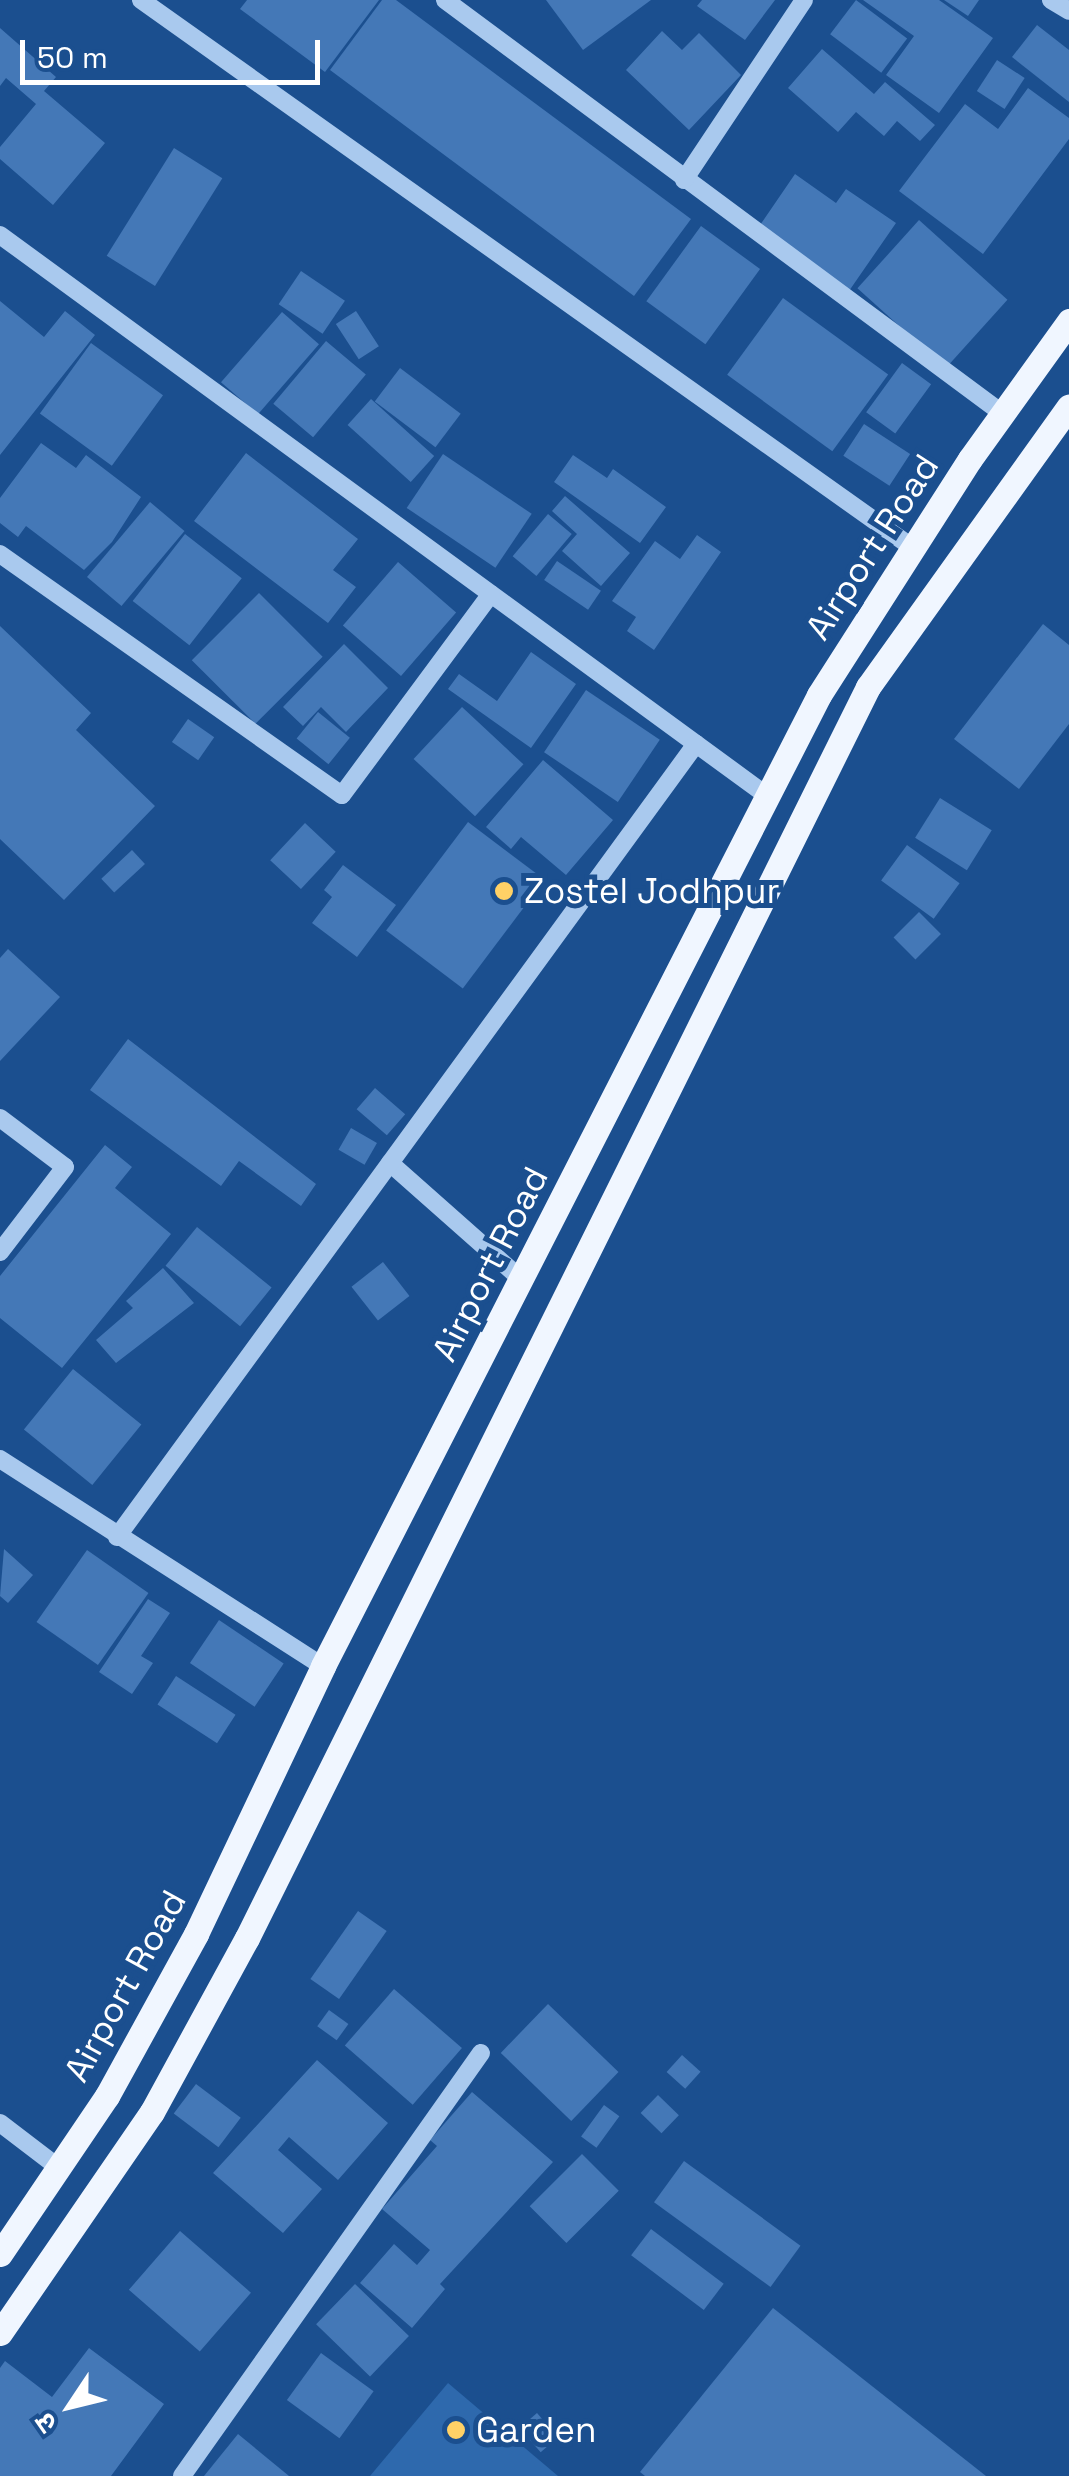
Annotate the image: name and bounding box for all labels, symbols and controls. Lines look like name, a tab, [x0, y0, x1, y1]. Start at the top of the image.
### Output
scale bar	[25, 20, 325, 82]
text: 50 m	[37, 38, 108, 77]
street label: Airport Road	[797, 447, 947, 647]
place label: Zostel Jodhpur	[524, 870, 780, 912]
marker: Zostel Jodhpur	[493, 880, 515, 902]
street label: Airport Road	[423, 1160, 557, 1368]
street label: Airport Road	[55, 1883, 195, 2089]
north arrow	[20, 2356, 120, 2456]
text: उ	[26, 2406, 65, 2440]
place label: Garden	[476, 2409, 597, 2451]
marker: Garden	[445, 2419, 467, 2441]

